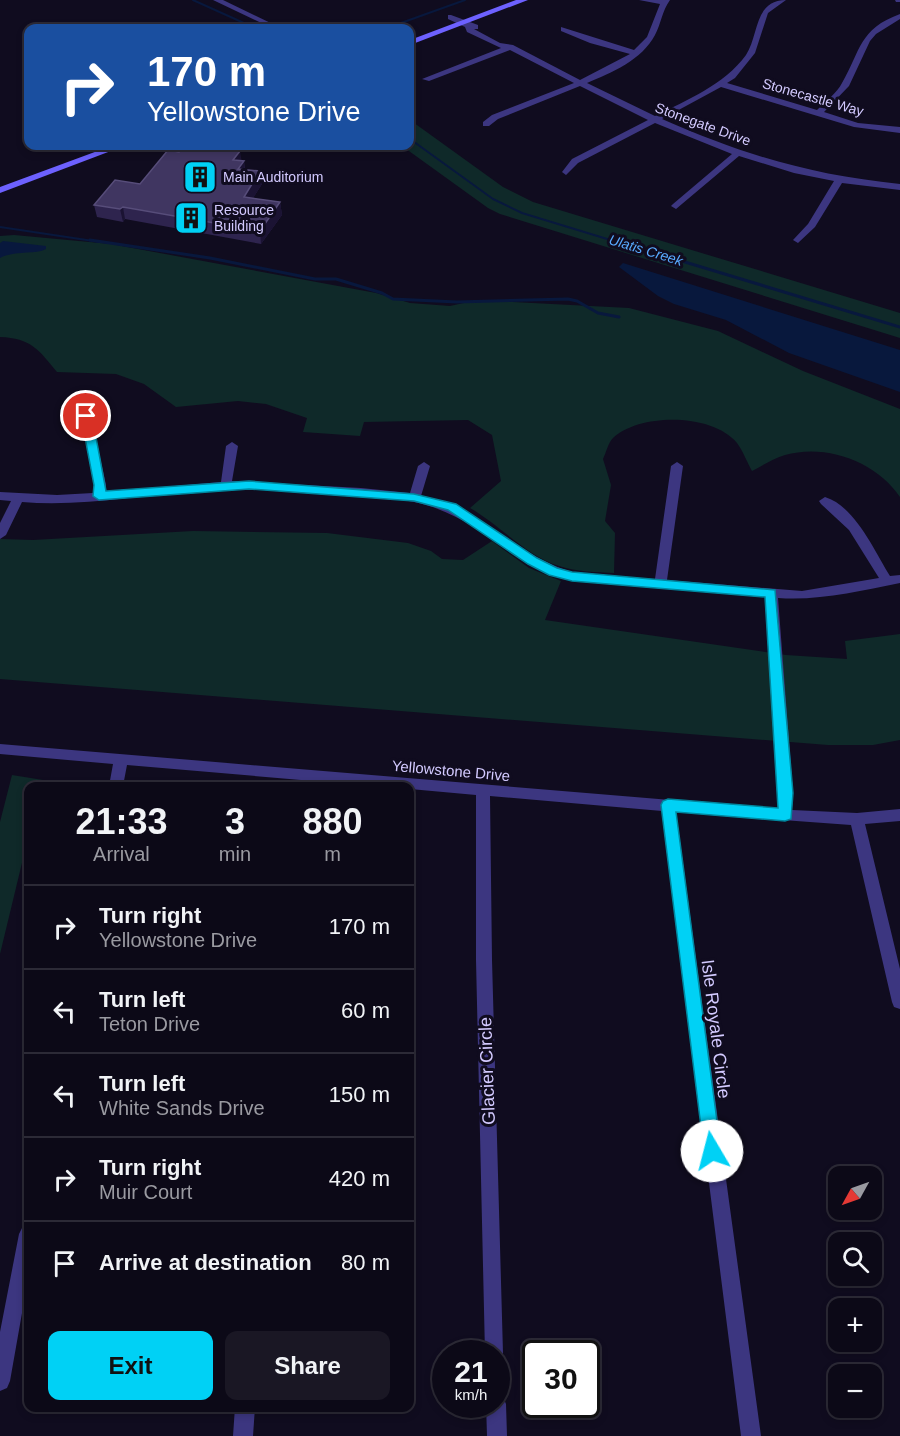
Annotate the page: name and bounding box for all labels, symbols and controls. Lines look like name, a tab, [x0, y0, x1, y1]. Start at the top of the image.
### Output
icon: right	[48, 48, 126, 126]
text: 170 m	[147, 48, 266, 95]
street label: Stonecastle Way	[761, 75, 865, 119]
text: Yellowstone Drive	[147, 97, 361, 127]
street label: Stonegate Drive	[653, 99, 753, 149]
building icon: Main Auditorium	[182, 159, 218, 195]
place label: Main Auditorium	[223, 169, 323, 185]
building icon: Resource Building	[173, 200, 209, 236]
place label: Resource Building	[214, 202, 274, 234]
water label: Ulatis Creek	[607, 231, 686, 269]
pin	[60, 390, 111, 441]
icon: arrive	[69, 399, 102, 432]
street label: Yellowstone Drive	[391, 757, 511, 784]
text: 21:33	[75, 801, 167, 842]
text: 3	[225, 801, 245, 842]
text: 880	[302, 801, 363, 842]
text: Arrival	[93, 843, 150, 865]
text: min	[219, 843, 251, 865]
text: m	[324, 843, 341, 865]
text: Turn right	[99, 903, 201, 928]
icon: right	[48, 911, 81, 944]
text: 170 m	[329, 914, 390, 939]
text: Yellowstone Drive	[99, 929, 257, 951]
street label: Isle Royale Circle	[698, 958, 734, 1100]
text: Turn left	[99, 987, 185, 1012]
icon: left	[48, 995, 81, 1028]
text: 60 m	[341, 998, 390, 1023]
text: Teton Drive	[99, 1013, 200, 1035]
street label: Glacier Circle	[475, 1017, 499, 1125]
text: Turn left	[99, 1071, 185, 1096]
icon: left	[48, 1079, 81, 1112]
text: 150 m	[329, 1082, 390, 1107]
text: White Sands Drive	[99, 1097, 265, 1119]
position arrow	[680, 1119, 744, 1183]
text: Turn right	[99, 1155, 201, 1180]
icon: right	[48, 1163, 81, 1196]
text: 420 m	[329, 1166, 390, 1191]
north arrow	[828, 1166, 882, 1220]
map controls	[828, 1166, 882, 1418]
text: Muir Court	[99, 1181, 192, 1203]
button: search	[828, 1232, 882, 1286]
icon: arrive	[48, 1247, 81, 1280]
text: Arrive at destination	[99, 1250, 312, 1275]
text: 80 m	[341, 1250, 390, 1275]
button: +	[828, 1298, 882, 1352]
button: Exit	[48, 1331, 213, 1400]
button: Share	[225, 1331, 390, 1400]
speed limit sign: 30	[522, 1340, 600, 1418]
text: 21	[454, 1355, 488, 1388]
button: −	[828, 1364, 882, 1418]
text: km/h	[455, 1386, 487, 1403]

